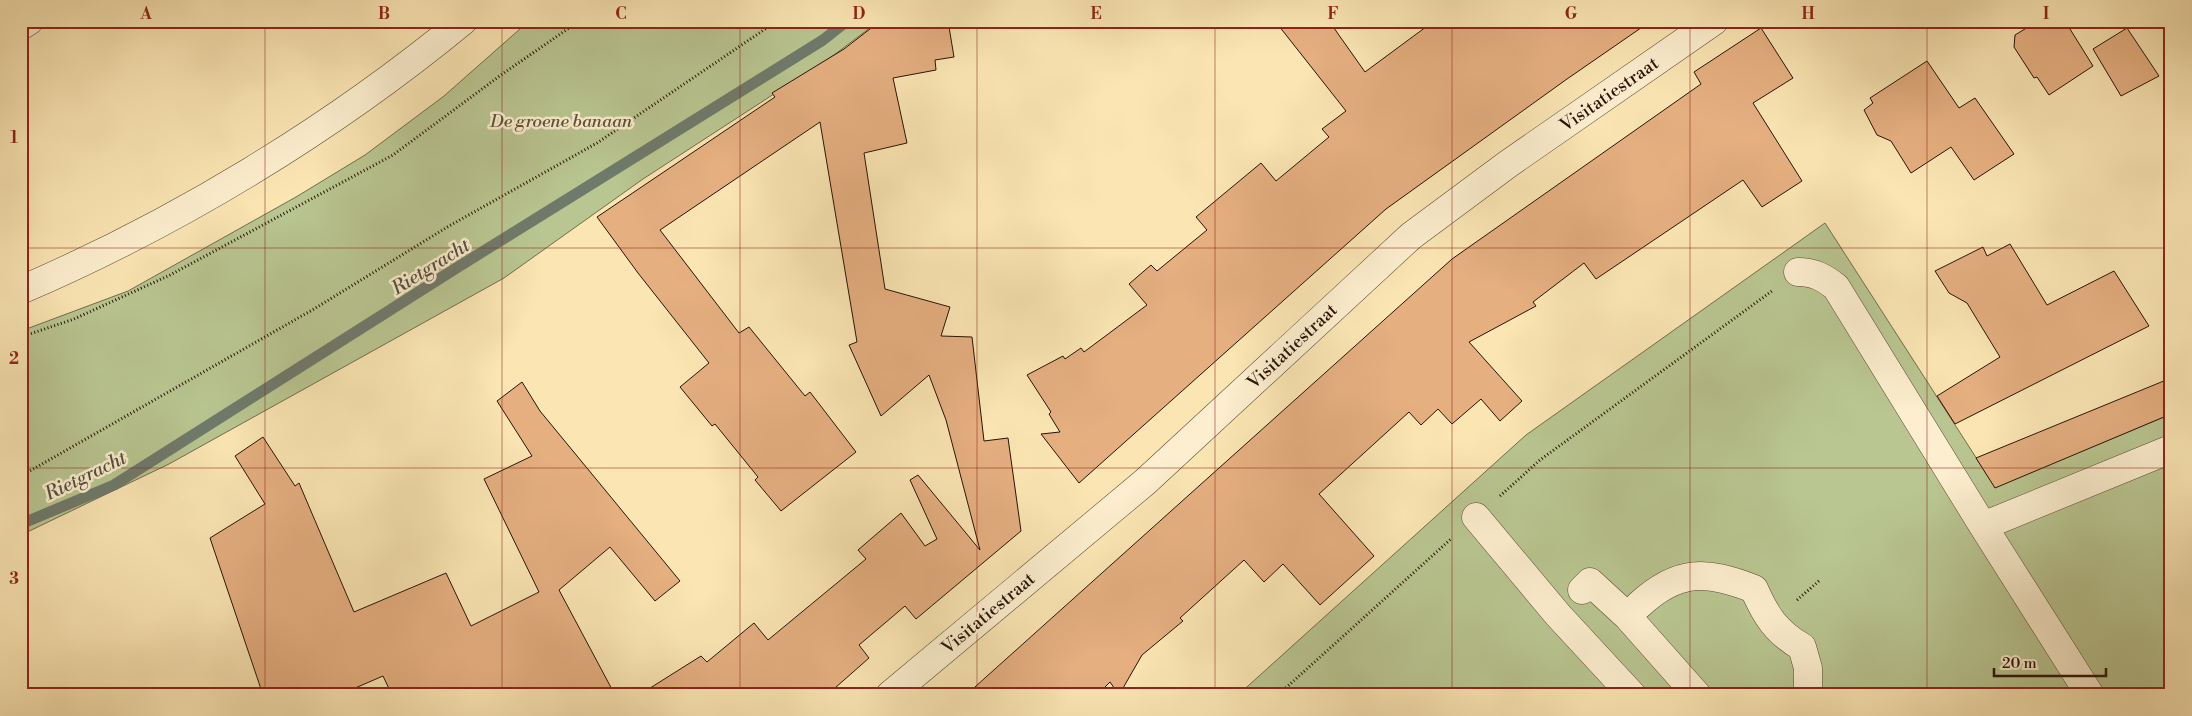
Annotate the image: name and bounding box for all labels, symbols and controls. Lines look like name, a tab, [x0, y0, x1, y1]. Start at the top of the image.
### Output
text: A	[139, 4, 152, 24]
text: B	[378, 4, 390, 24]
text: C	[615, 4, 627, 24]
text: D	[853, 4, 866, 24]
text: E	[1090, 4, 1102, 24]
text: F	[1327, 4, 1339, 24]
text: G	[1565, 4, 1578, 24]
text: H	[1801, 4, 1815, 24]
text: I	[2043, 4, 2049, 24]
street label: Visitatiestraat	[1555, 52, 1664, 137]
park label: De groene banaan	[489, 110, 633, 133]
text: 1	[10, 128, 18, 148]
water label: Rietgracht	[386, 233, 475, 301]
street label: Visitatiestraat	[1242, 298, 1343, 395]
text: 2	[9, 349, 19, 369]
water label: Rietgracht	[40, 445, 131, 506]
street label: Visitatiestraat	[936, 567, 1040, 660]
text: 3	[9, 569, 19, 589]
scale bar	[1994, 646, 2107, 678]
text: 20 m	[2002, 654, 2037, 673]

